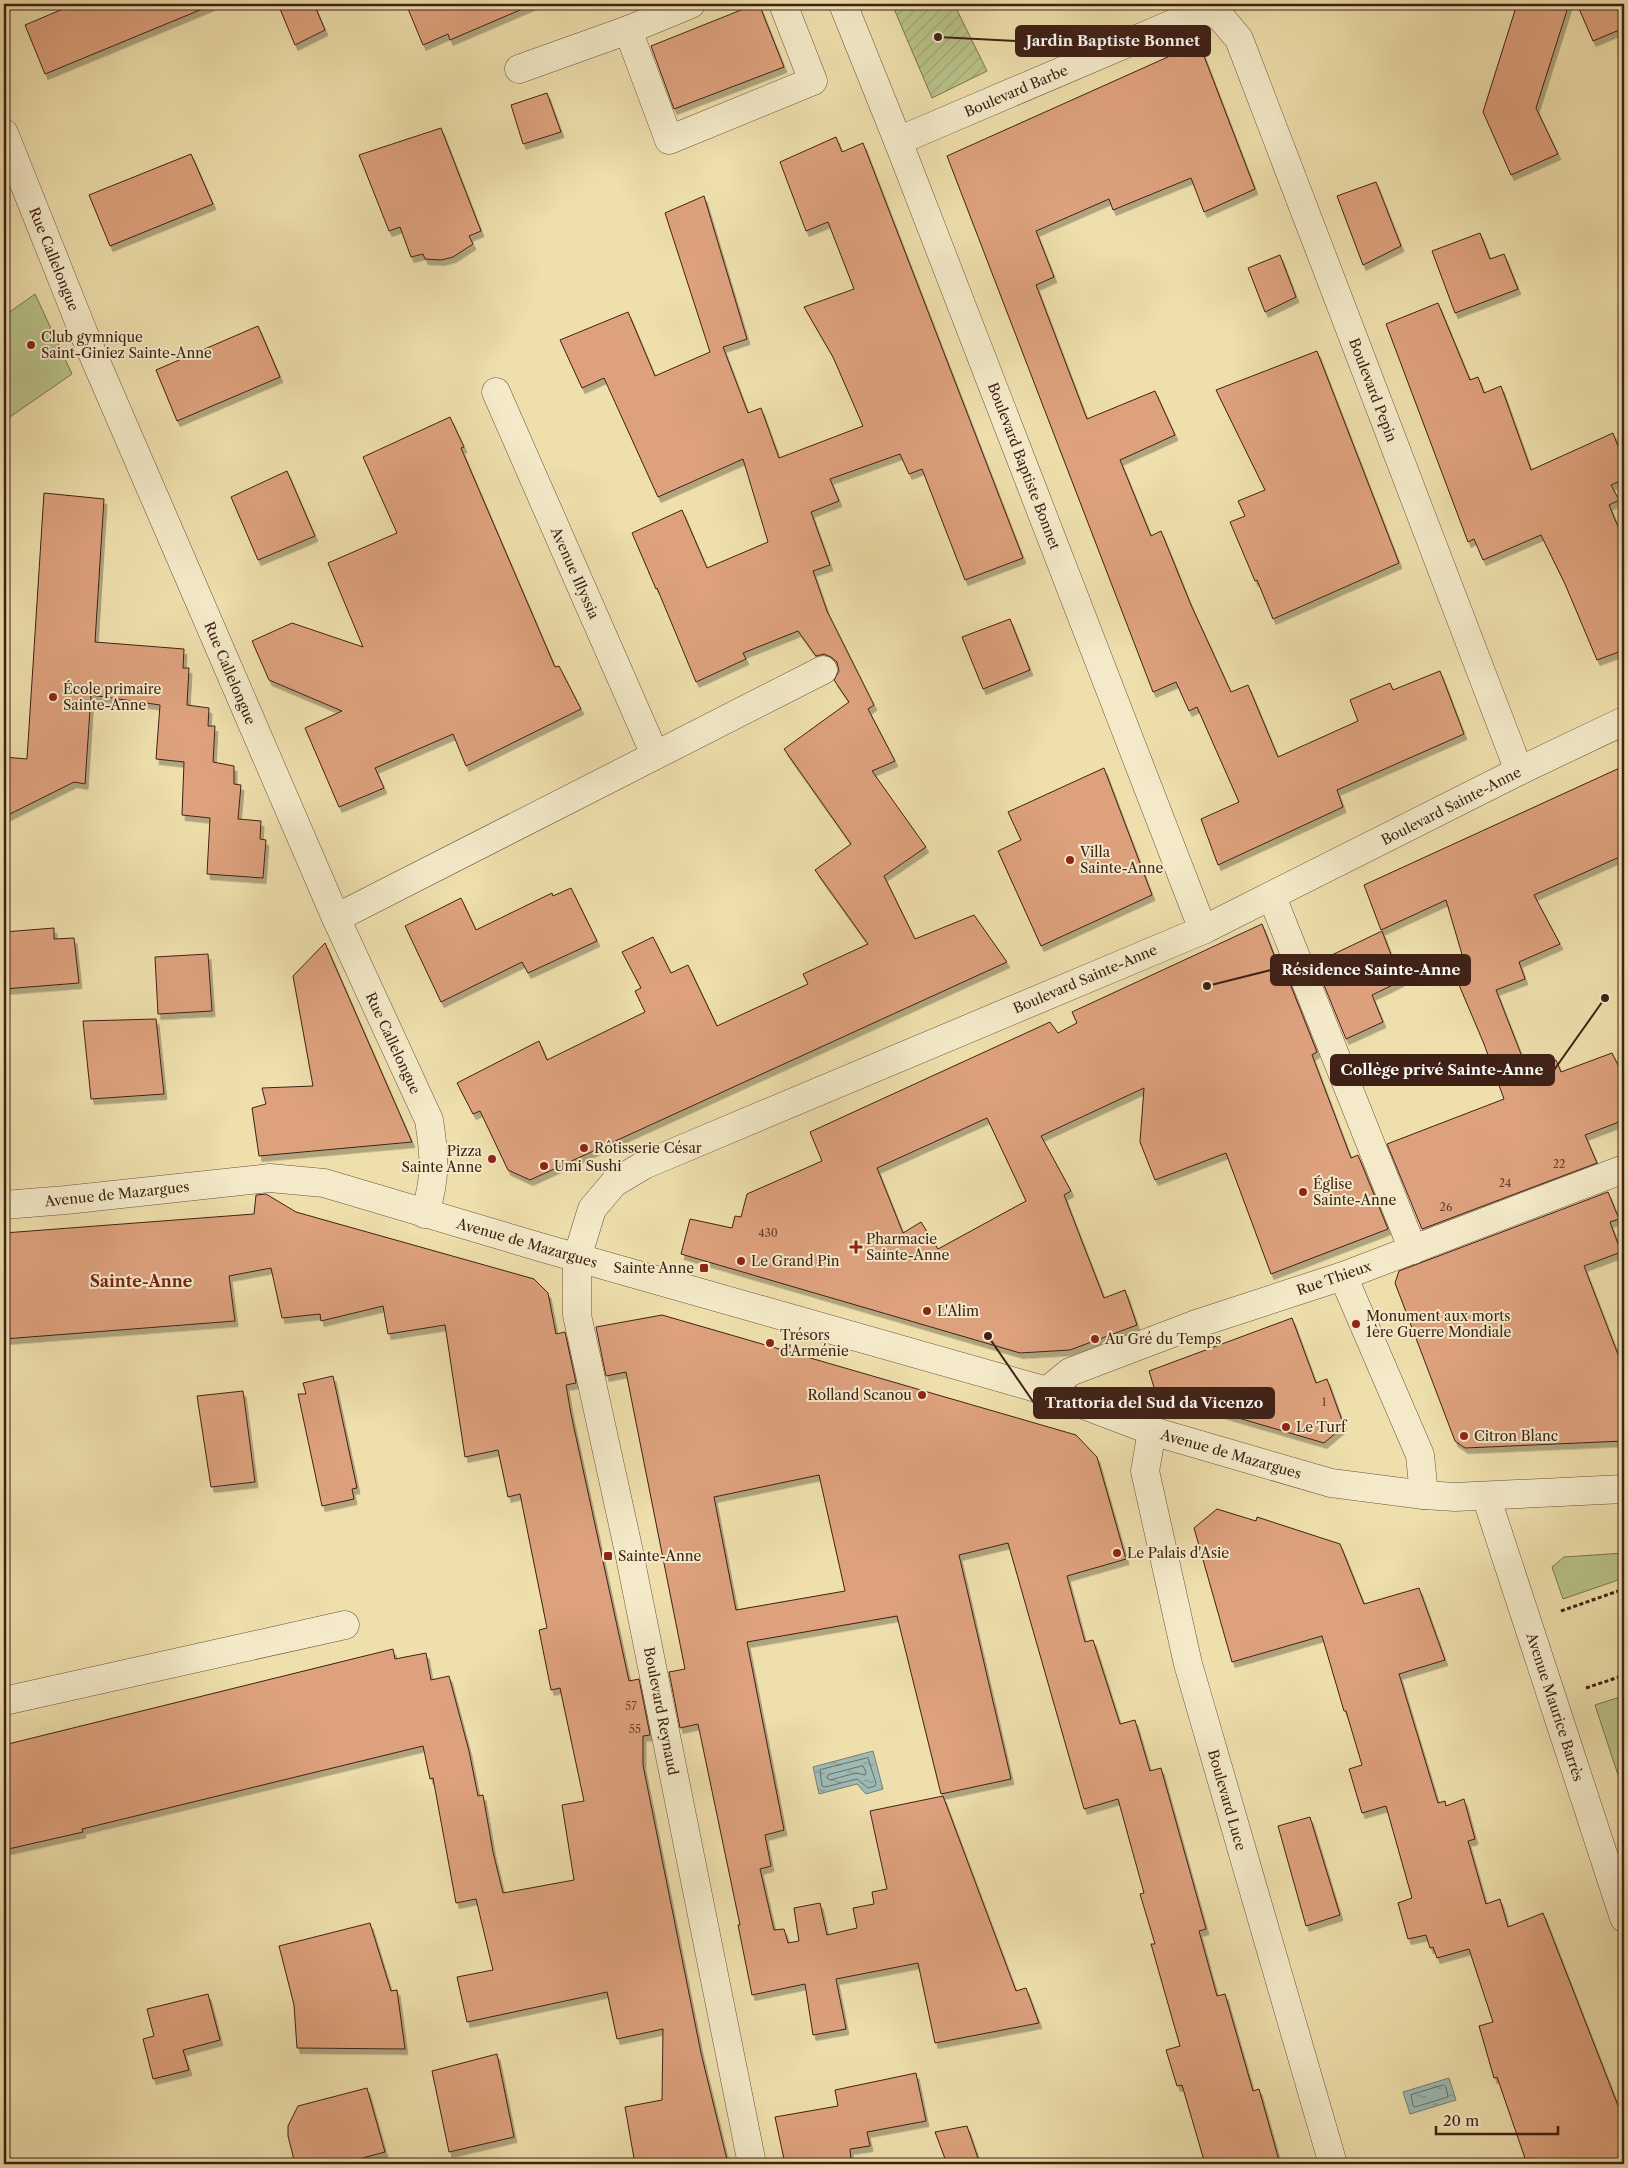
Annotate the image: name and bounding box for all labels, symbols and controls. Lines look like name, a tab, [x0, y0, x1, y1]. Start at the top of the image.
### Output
callout: Jardin Baptiste Bonnet	[1016, 26, 1210, 56]
text: Jardin Baptiste Bonnet	[1023, 31, 1200, 50]
street label: Boulevard Barbe	[962, 61, 1071, 121]
street label: Rue Callelongue	[25, 205, 83, 314]
place label: Club gymnique Saint-Giniez Sainte-Anne	[41, 328, 212, 362]
street label: Boulevard Pepin	[1345, 336, 1401, 445]
marker: Club gymnique Saint-Giniez Sainte-Anne	[25, 339, 37, 351]
street label: Boulevard Baptiste Bonnet	[984, 380, 1064, 552]
street label: Avenue Illyssia	[546, 524, 603, 622]
street label: Rue Callelongue	[200, 619, 260, 727]
place label: École primaire Sainte-Anne	[63, 680, 161, 714]
marker: École primaire Sainte-Anne	[47, 691, 59, 703]
street label: Boulevard Sainte-Anne	[1378, 763, 1524, 849]
place label: Villa Sainte-Anne	[1079, 843, 1164, 877]
marker: Villa Sainte-Anne	[1064, 854, 1076, 866]
street label: Boulevard Sainte-Anne	[1010, 940, 1160, 1017]
callout: Résidence Sainte-Anne	[1271, 955, 1470, 985]
text: Résidence Sainte-Anne	[1281, 960, 1461, 979]
street label: Rue Callelongue	[362, 989, 424, 1097]
callout: Collège privé Sainte-Anne	[1331, 1055, 1554, 1085]
text: Collège privé Sainte-Anne	[1341, 1060, 1543, 1079]
place label: Rôtisserie César	[594, 1139, 702, 1157]
place label: Pizza Sainte Anne	[402, 1142, 483, 1176]
marker: Rôtisserie César	[578, 1142, 590, 1154]
marker: Pizza Sainte Anne	[486, 1153, 498, 1165]
place label: Umi Sushi	[554, 1157, 622, 1175]
house number: 22	[1553, 1157, 1565, 1171]
marker: Umi Sushi	[538, 1160, 550, 1172]
place label: Église Sainte-Anne	[1313, 1175, 1397, 1209]
house number: 24	[1499, 1176, 1511, 1190]
street label: Avenue de Mazargues	[43, 1177, 190, 1211]
marker: Église Sainte-Anne	[1297, 1186, 1309, 1198]
house number: 26	[1440, 1200, 1453, 1214]
street label: Avenue de Mazargues	[454, 1214, 599, 1272]
house number: 430	[758, 1226, 778, 1240]
place label: Pharmacie Sainte-Anne	[866, 1230, 950, 1264]
marker: Pharmacie Sainte-Anne	[850, 1241, 862, 1253]
place label: Le Grand Pin	[751, 1252, 840, 1270]
marker: Le Grand Pin	[735, 1255, 747, 1267]
street label: Rue Thieux	[1294, 1256, 1375, 1299]
place label: Sainte Anne	[614, 1259, 694, 1277]
marker: Sainte Anne	[698, 1262, 710, 1274]
district label: Sainte-Anne	[90, 1271, 193, 1291]
place label: L'Alim	[937, 1302, 979, 1320]
marker: L'Alim	[921, 1305, 933, 1317]
place label: Monument aux morts 1ère Guerre Mondiale	[1366, 1307, 1511, 1341]
marker: Monument aux morts 1ère Guerre Mondiale	[1350, 1318, 1362, 1330]
place label: Trésors d'Arménie	[780, 1326, 849, 1360]
place label: Au Gré du Temps	[1104, 1330, 1221, 1348]
marker: Au Gré du Temps	[1089, 1333, 1101, 1345]
marker: Trésors d'Arménie	[764, 1337, 776, 1349]
place label: Rolland Scanou	[807, 1386, 912, 1404]
callout: Trattoria del Sud da Vicenzo	[1034, 1388, 1274, 1418]
marker: Rolland Scanou	[916, 1389, 928, 1401]
text: Trattoria del Sud da Vicenzo	[1045, 1393, 1263, 1412]
house number: 1	[1322, 1395, 1327, 1409]
place label: Le Turf	[1296, 1418, 1348, 1436]
marker: Le Turf	[1280, 1421, 1292, 1433]
street label: Avenue de Mazargues	[1158, 1425, 1303, 1483]
place label: Citron Blanc	[1474, 1427, 1558, 1445]
marker: Citron Blanc	[1458, 1430, 1470, 1442]
place label: Le Palais d'Asie	[1127, 1544, 1229, 1562]
place label: Sainte-Anne	[618, 1547, 702, 1565]
marker: Le Palais d'Asie	[1111, 1547, 1123, 1559]
marker: Sainte-Anne	[602, 1550, 614, 1562]
street label: Avenue Maurice Barrès	[1522, 1629, 1588, 1784]
street label: Boulevard Reynaud	[640, 1645, 682, 1777]
house number: 57	[625, 1699, 637, 1713]
house number: 55	[629, 1722, 641, 1736]
street label: Boulevard Luce	[1204, 1747, 1250, 1853]
scale bar	[1436, 2103, 1558, 2135]
text: 20 m	[1443, 2111, 1479, 2130]

